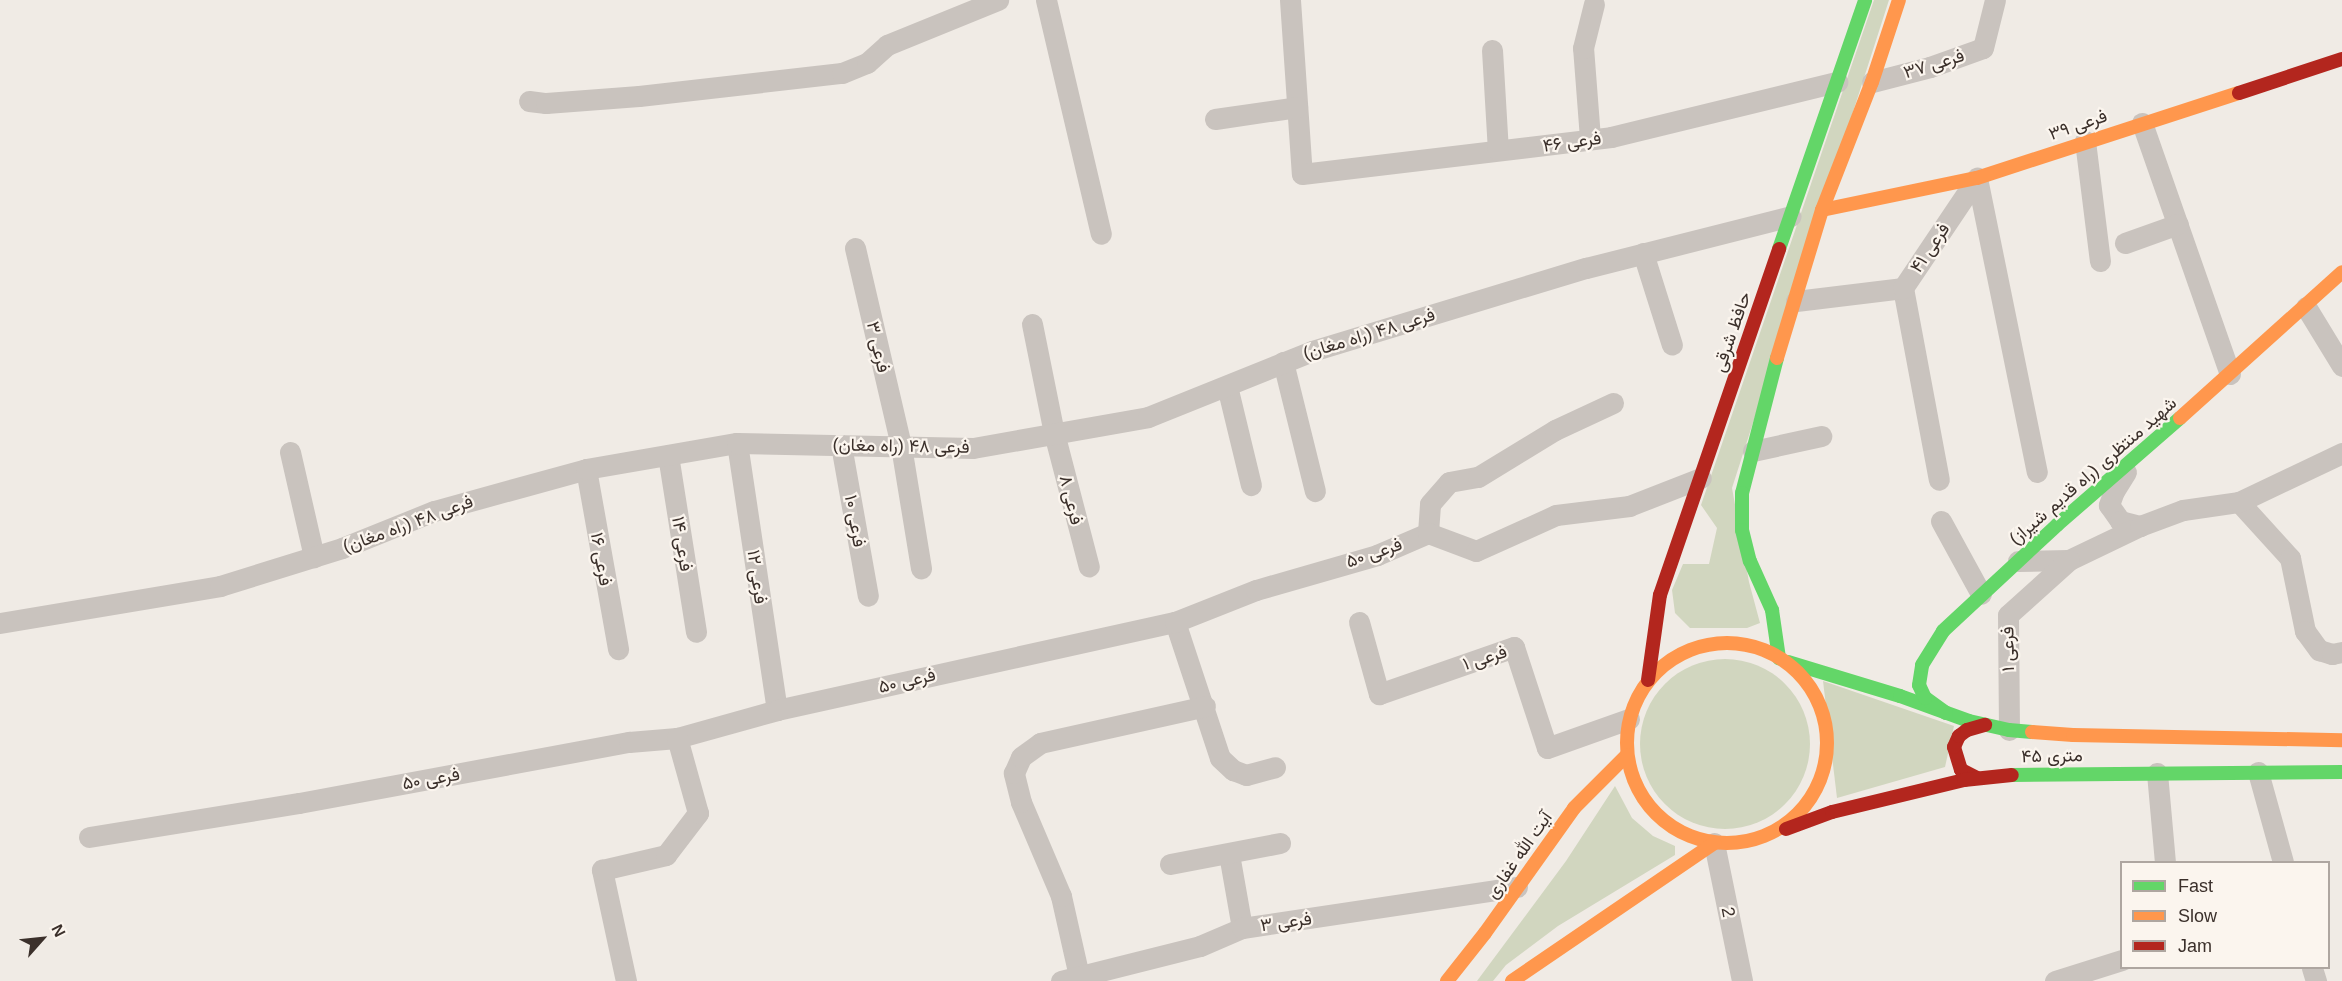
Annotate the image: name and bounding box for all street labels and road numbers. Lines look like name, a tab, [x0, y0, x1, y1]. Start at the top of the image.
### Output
street label: فرعی ۳۷	[1901, 45, 1967, 83]
street label: فرعی ۳۹	[2046, 105, 2110, 145]
street label: فرعی ۴۶	[1541, 127, 1603, 157]
street label: فرعی ۴۱	[1906, 219, 1954, 277]
street label: حافظ شرقی	[1708, 289, 1756, 375]
street label: فرعی ۴۸ (راه مغان)	[1300, 304, 1438, 364]
street label: فرعی ۳	[862, 319, 894, 375]
street label: شهید منتظری (راه قدیم شیراز)	[2005, 392, 2181, 550]
street label: فرعی ۴۸ (راه مغان)	[832, 434, 970, 458]
street label: فرعی ۸	[1054, 473, 1088, 527]
street label: فرعی ۴۸ (راه مغان)	[340, 490, 476, 558]
street label: فرعی ۱۰	[840, 493, 870, 549]
street label: فرعی ۱۴	[667, 515, 697, 573]
street label: فرعی ۱۶	[586, 531, 616, 587]
street label: فرعی ۵۰	[1343, 533, 1405, 573]
street label: فرعی ۱۲	[743, 549, 771, 605]
street label: فرعی ۱	[1997, 626, 2019, 672]
street label: فرعی ۱	[1460, 641, 1510, 675]
street label: فرعی ۵۰	[876, 664, 938, 698]
street label: ۴۵ متری	[2021, 745, 2083, 767]
street label: فرعی ۵۰	[401, 763, 461, 795]
street label: آیت الله غفاری	[1481, 807, 1557, 903]
street label: 2	[1716, 905, 1740, 919]
street label: فرعی ۳	[1259, 908, 1313, 936]

